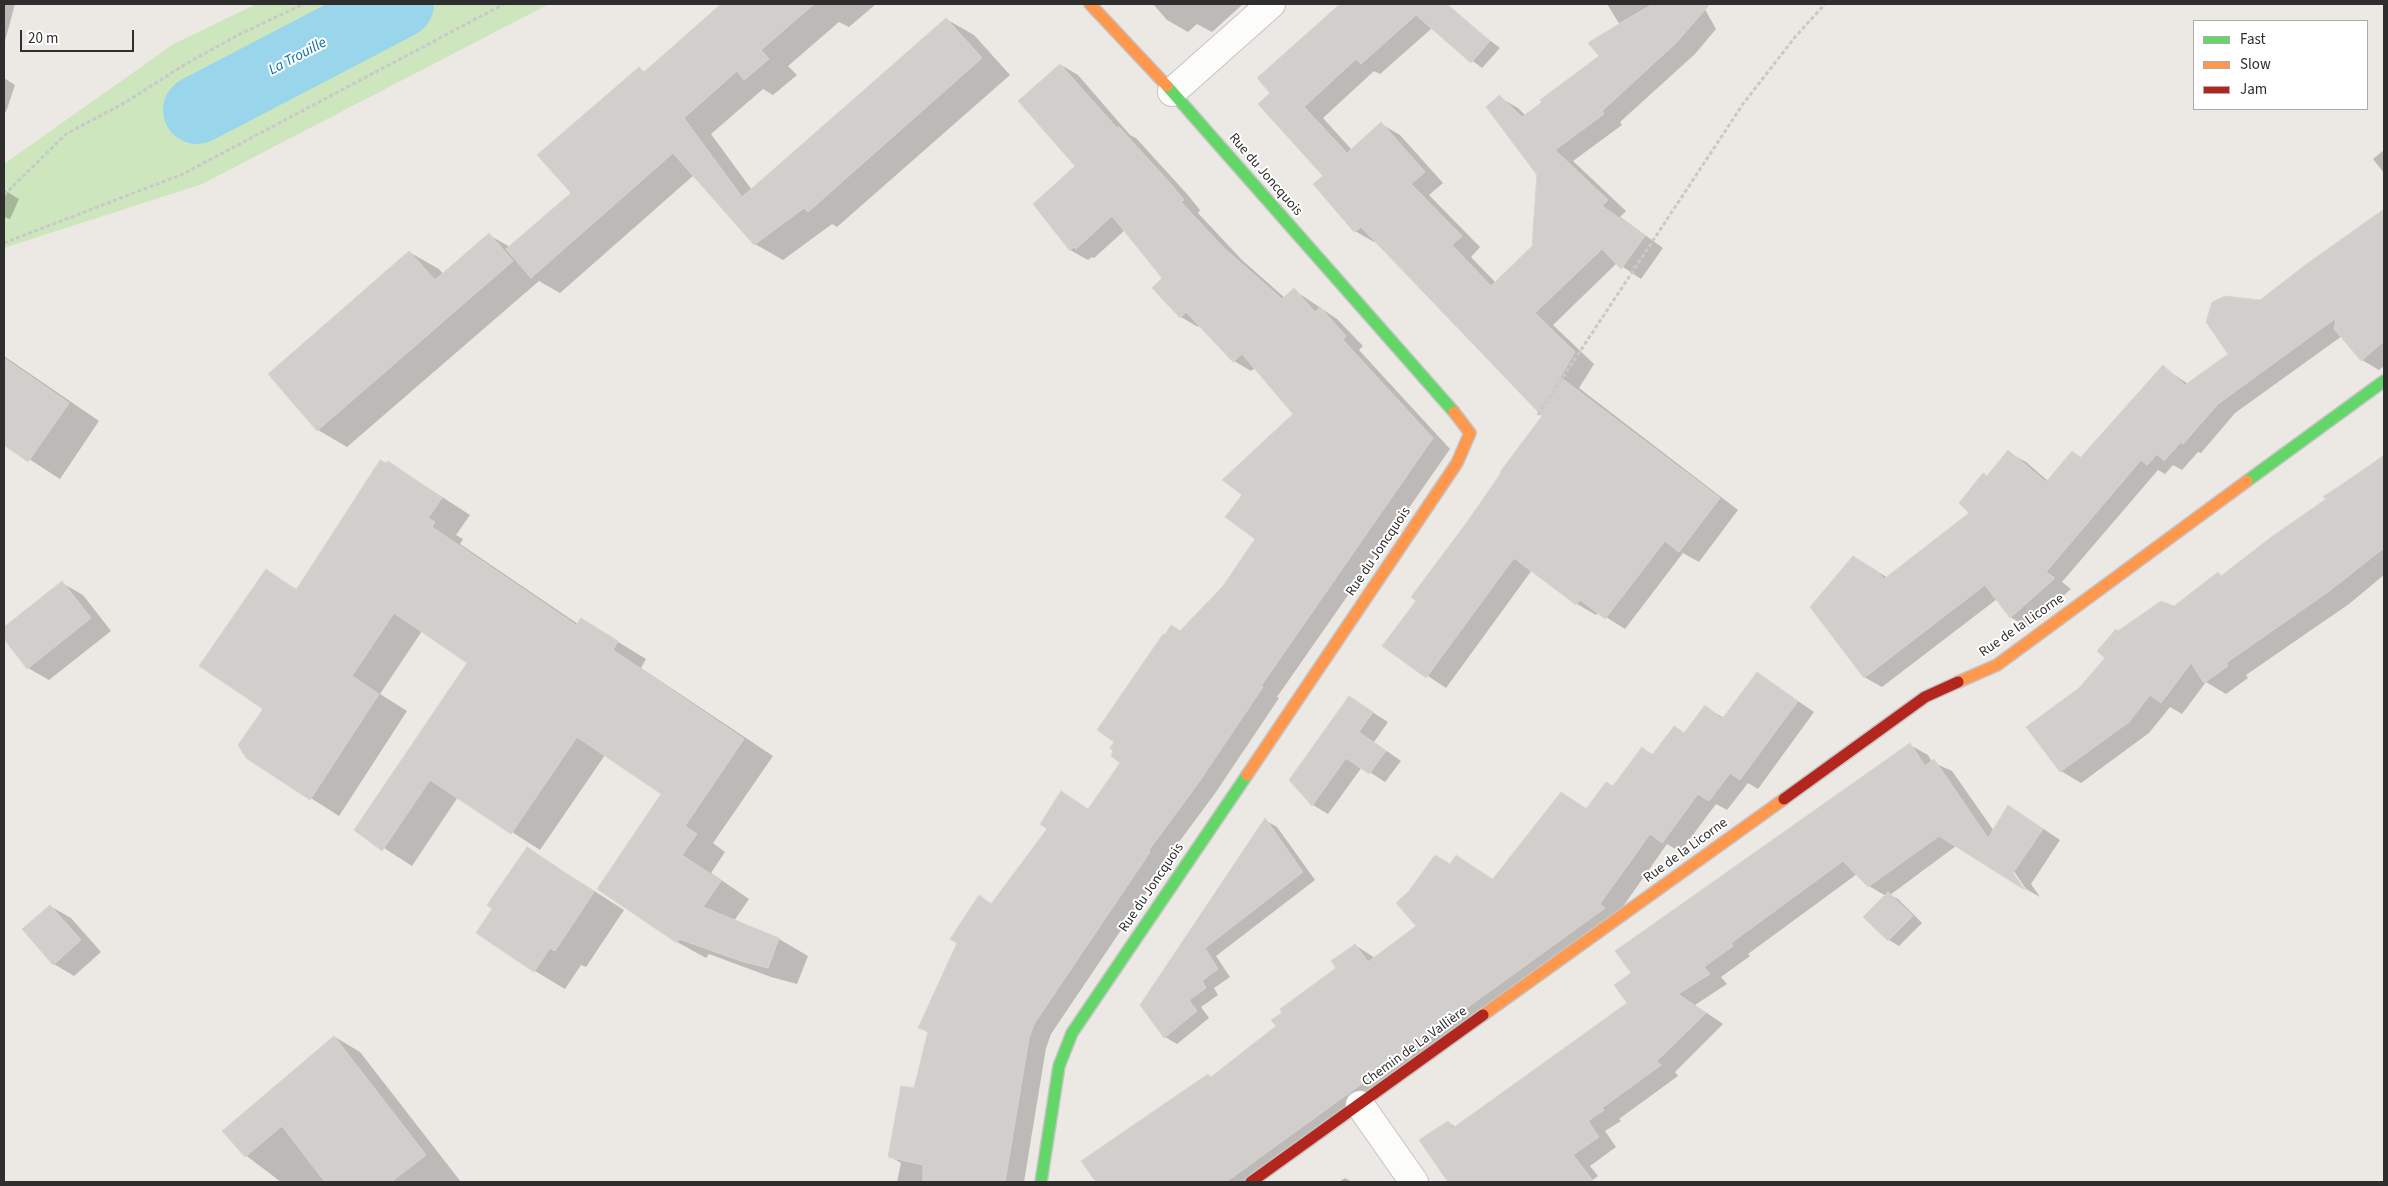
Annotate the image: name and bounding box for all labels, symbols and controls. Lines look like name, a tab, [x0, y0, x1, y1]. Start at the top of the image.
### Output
scale bar	[22, 20, 136, 52]
legend	[2193, 20, 2368, 110]
text: 20 m	[28, 28, 58, 49]
text: Fast	[2240, 29, 2266, 50]
water label: La Trouille	[266, 34, 330, 80]
text: Slow	[2240, 54, 2271, 75]
text: Jam	[2240, 79, 2267, 100]
street label: Rue du Joncquois	[1225, 130, 1305, 220]
street label: Rue du Joncquois	[1343, 504, 1415, 600]
street label: Rue de la Licorne	[1976, 591, 2068, 661]
street label: Rue de la Licorne	[1641, 815, 1731, 887]
street label: Rue du Joncquois	[1116, 840, 1188, 936]
street label: Chemin de La Vallière	[1359, 1003, 1471, 1091]

